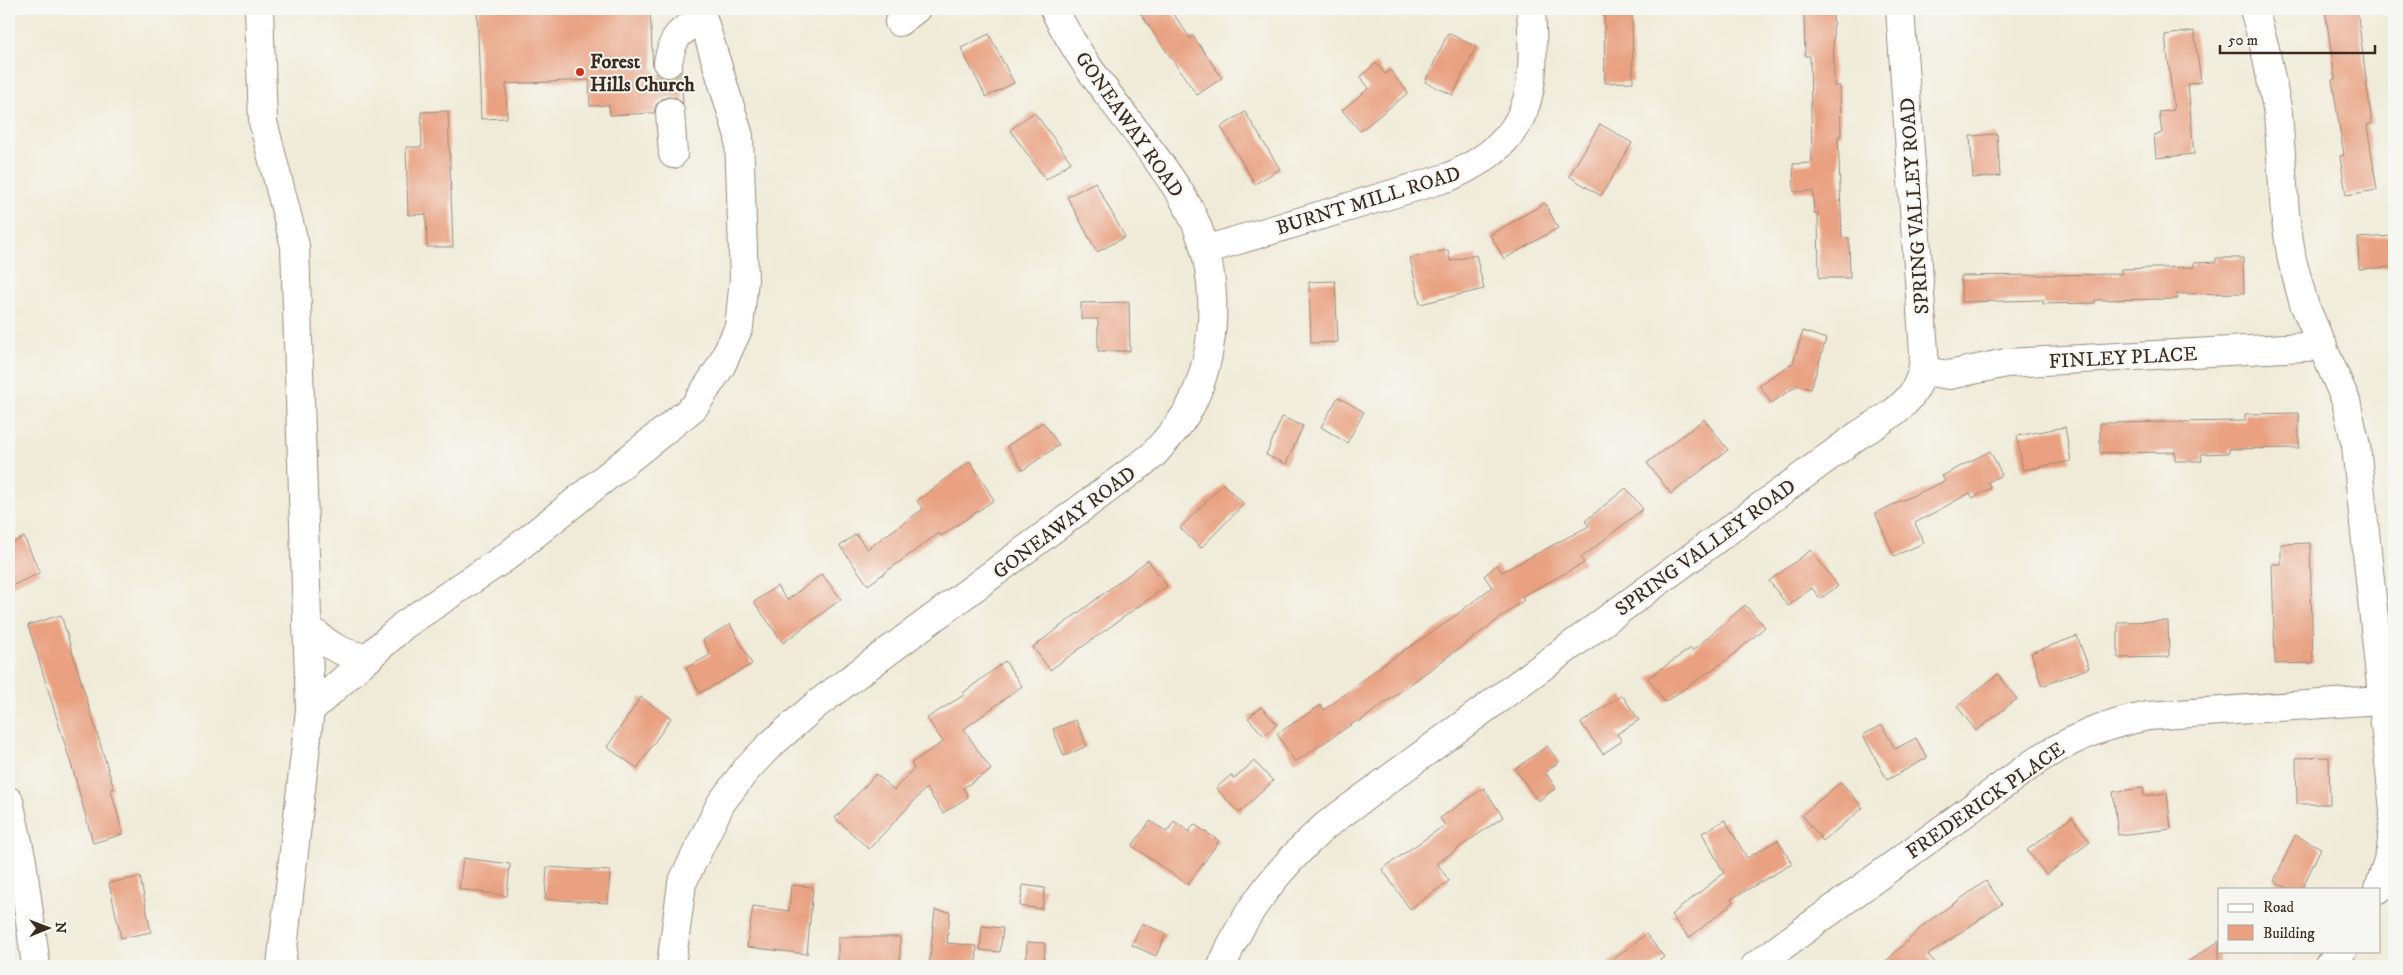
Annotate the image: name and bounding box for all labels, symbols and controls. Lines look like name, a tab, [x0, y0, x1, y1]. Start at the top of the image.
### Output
scale bar	[2220, 22, 2376, 54]
text: 50 m	[2228, 31, 2258, 50]
street label: GONEAWAY ROAD	[1069, 47, 1189, 203]
place label: Forest Hills Church	[590, 50, 695, 98]
marker: Forest Hills Church	[574, 66, 586, 78]
street label: SPRING VALLEY ROAD	[1895, 97, 1936, 315]
street label: BURNT MILL ROAD	[1273, 161, 1464, 241]
street label: FINLEY PLACE	[2048, 342, 2198, 375]
street label: GONEAWAY ROAD	[989, 461, 1141, 585]
street label: SPRING VALLEY ROAD	[1611, 474, 1801, 622]
street label: FREDERICK PLACE	[1902, 737, 2070, 865]
legend	[2218, 888, 2380, 952]
text: Road	[2263, 898, 2295, 917]
north arrow	[22, 902, 72, 952]
text: N	[51, 922, 69, 934]
text: Building	[2263, 924, 2315, 943]

